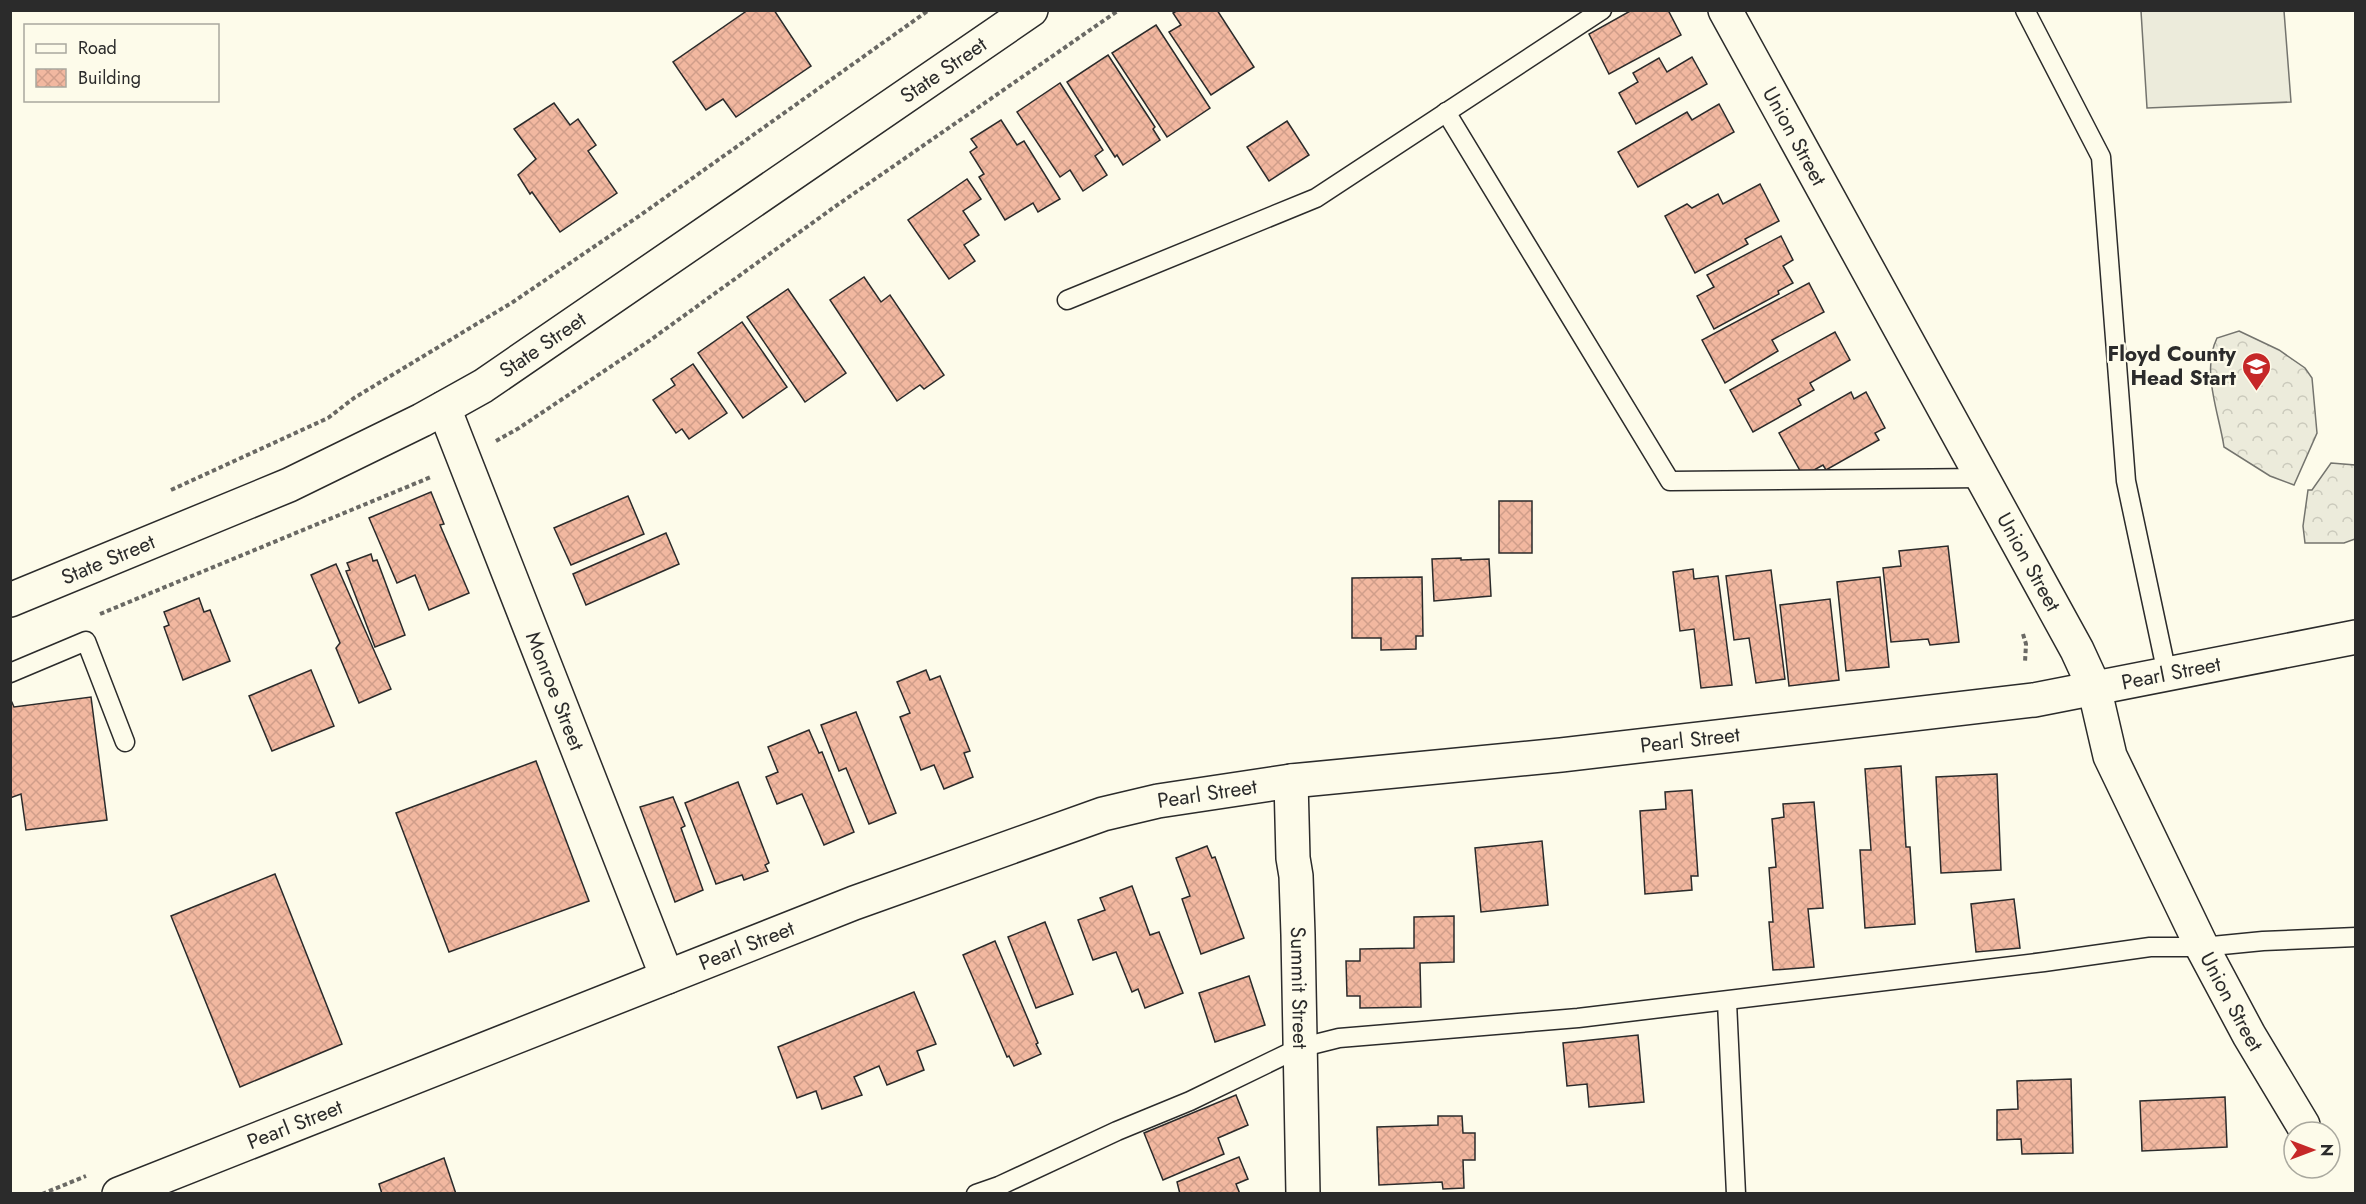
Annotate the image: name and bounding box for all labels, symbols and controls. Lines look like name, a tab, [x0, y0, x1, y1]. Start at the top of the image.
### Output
legend	[24, 24, 219, 102]
street label: State Street	[894, 30, 993, 110]
text: Road	[78, 35, 117, 61]
text: Building	[78, 65, 141, 91]
street label: Union Street	[1755, 81, 1834, 191]
street label: State Street	[493, 305, 592, 385]
place label: Floyd County Head Start	[2108, 339, 2237, 393]
school or university icon: Floyd County Head Start	[2241, 350, 2273, 392]
street label: Union Street	[1989, 507, 2068, 617]
street label: State Street	[57, 527, 159, 592]
street label: Monroe Street	[518, 627, 592, 755]
street label: Pearl Street	[2119, 649, 2223, 698]
street label: Pearl Street	[1638, 719, 1742, 761]
street label: Pearl Street	[1155, 771, 1259, 816]
street label: Pearl Street	[694, 913, 799, 978]
street label: Summit Street	[1283, 926, 1315, 1049]
street label: Union Street	[2192, 947, 2270, 1057]
street label: Pearl Street	[243, 1092, 347, 1157]
north arrow	[2282, 1120, 2342, 1180]
text: N	[2315, 1144, 2338, 1156]

